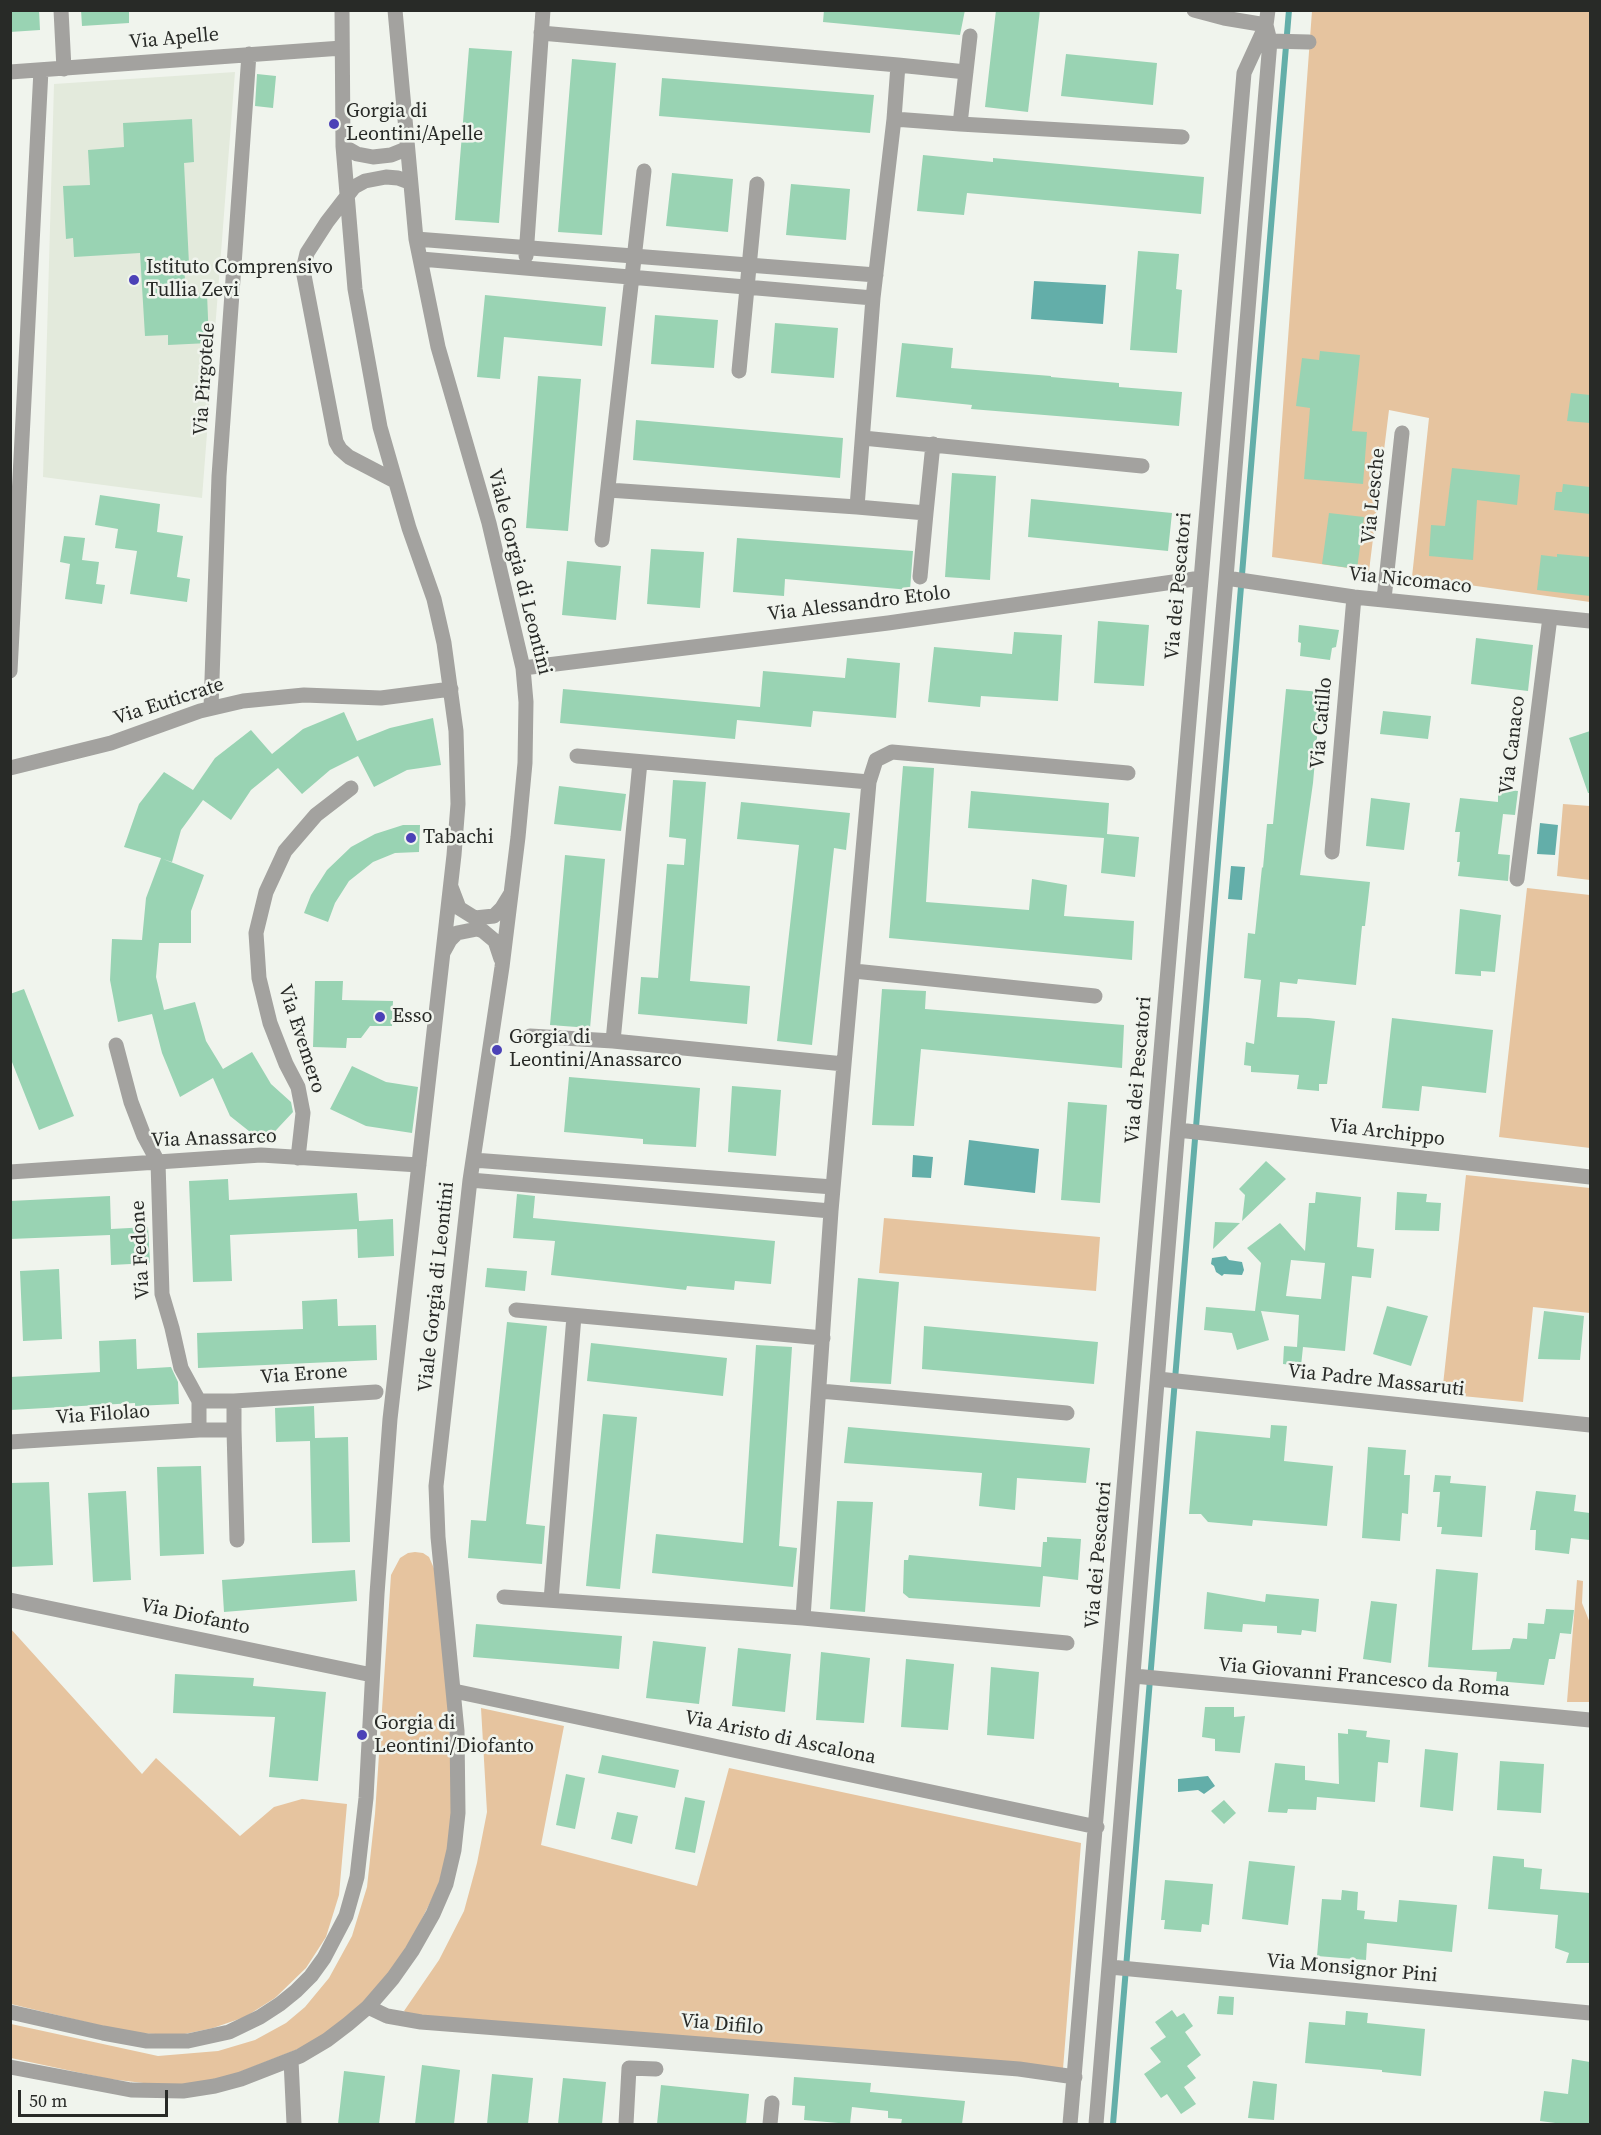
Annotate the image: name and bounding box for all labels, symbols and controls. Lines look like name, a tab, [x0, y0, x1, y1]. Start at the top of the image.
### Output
street label: Via Apelle	[128, 23, 220, 55]
place label: Gorgia di Leontini/Apelle	[346, 100, 483, 147]
marker: Gorgia di Leontini/Apelle	[327, 117, 341, 131]
place label: Istituto Comprensivo Tullia Zevi	[146, 256, 333, 303]
marker: Istituto Comprensivo Tullia Zevi	[127, 273, 141, 287]
street label: Via Pirgotele	[189, 322, 221, 436]
street label: Via Lesche	[1357, 447, 1391, 545]
street label: Viale Gorgia di Leontini	[482, 466, 556, 678]
street label: Via dei Pescatori	[1161, 511, 1197, 661]
street label: Via Nicomaco	[1347, 563, 1473, 599]
street label: Via Alessandro Etolo	[766, 581, 952, 627]
street label: Via Euticrate	[111, 673, 227, 731]
street label: Via Catillo	[1306, 676, 1338, 770]
street label: Via Canaco	[1495, 694, 1531, 796]
place label: Tabachi	[423, 826, 494, 850]
marker: Tabachi	[404, 831, 418, 845]
street label: Via Evemero	[272, 982, 330, 1096]
street label: Via dei Pescatori	[1121, 995, 1157, 1145]
place label: Esso	[392, 1005, 432, 1029]
marker: Esso	[373, 1010, 387, 1024]
place label: Gorgia di Leontini/Anassarco	[509, 1026, 682, 1073]
marker: Gorgia di Leontini/Anassarco	[490, 1043, 504, 1057]
street label: Via Archippo	[1328, 1114, 1446, 1152]
street label: Via Anassarco	[151, 1125, 277, 1153]
street label: Viale Gorgia di Leontini	[414, 1181, 460, 1393]
street label: Via Fedone	[126, 1200, 156, 1300]
street label: Via Erone	[260, 1360, 348, 1390]
street label: Via Padre Massaruti	[1286, 1360, 1466, 1402]
street label: Via Filolao	[55, 1400, 151, 1430]
street label: Via dei Pescatori	[1081, 1480, 1117, 1630]
street label: Via Diofanto	[138, 1594, 252, 1640]
street label: Via Giovanni Francesco da Roma	[1217, 1653, 1511, 1703]
street label: Via Aristo di Ascalona	[682, 1706, 878, 1770]
place label: Gorgia di Leontini/Diofanto	[374, 1712, 534, 1759]
marker: Gorgia di Leontini/Diofanto	[355, 1728, 369, 1742]
street label: Via Monsignor Pini	[1265, 1950, 1439, 1988]
street label: Via Difilo	[680, 2009, 764, 2041]
scale bar	[21, 2078, 171, 2116]
text: 50 m	[29, 2088, 67, 2113]

